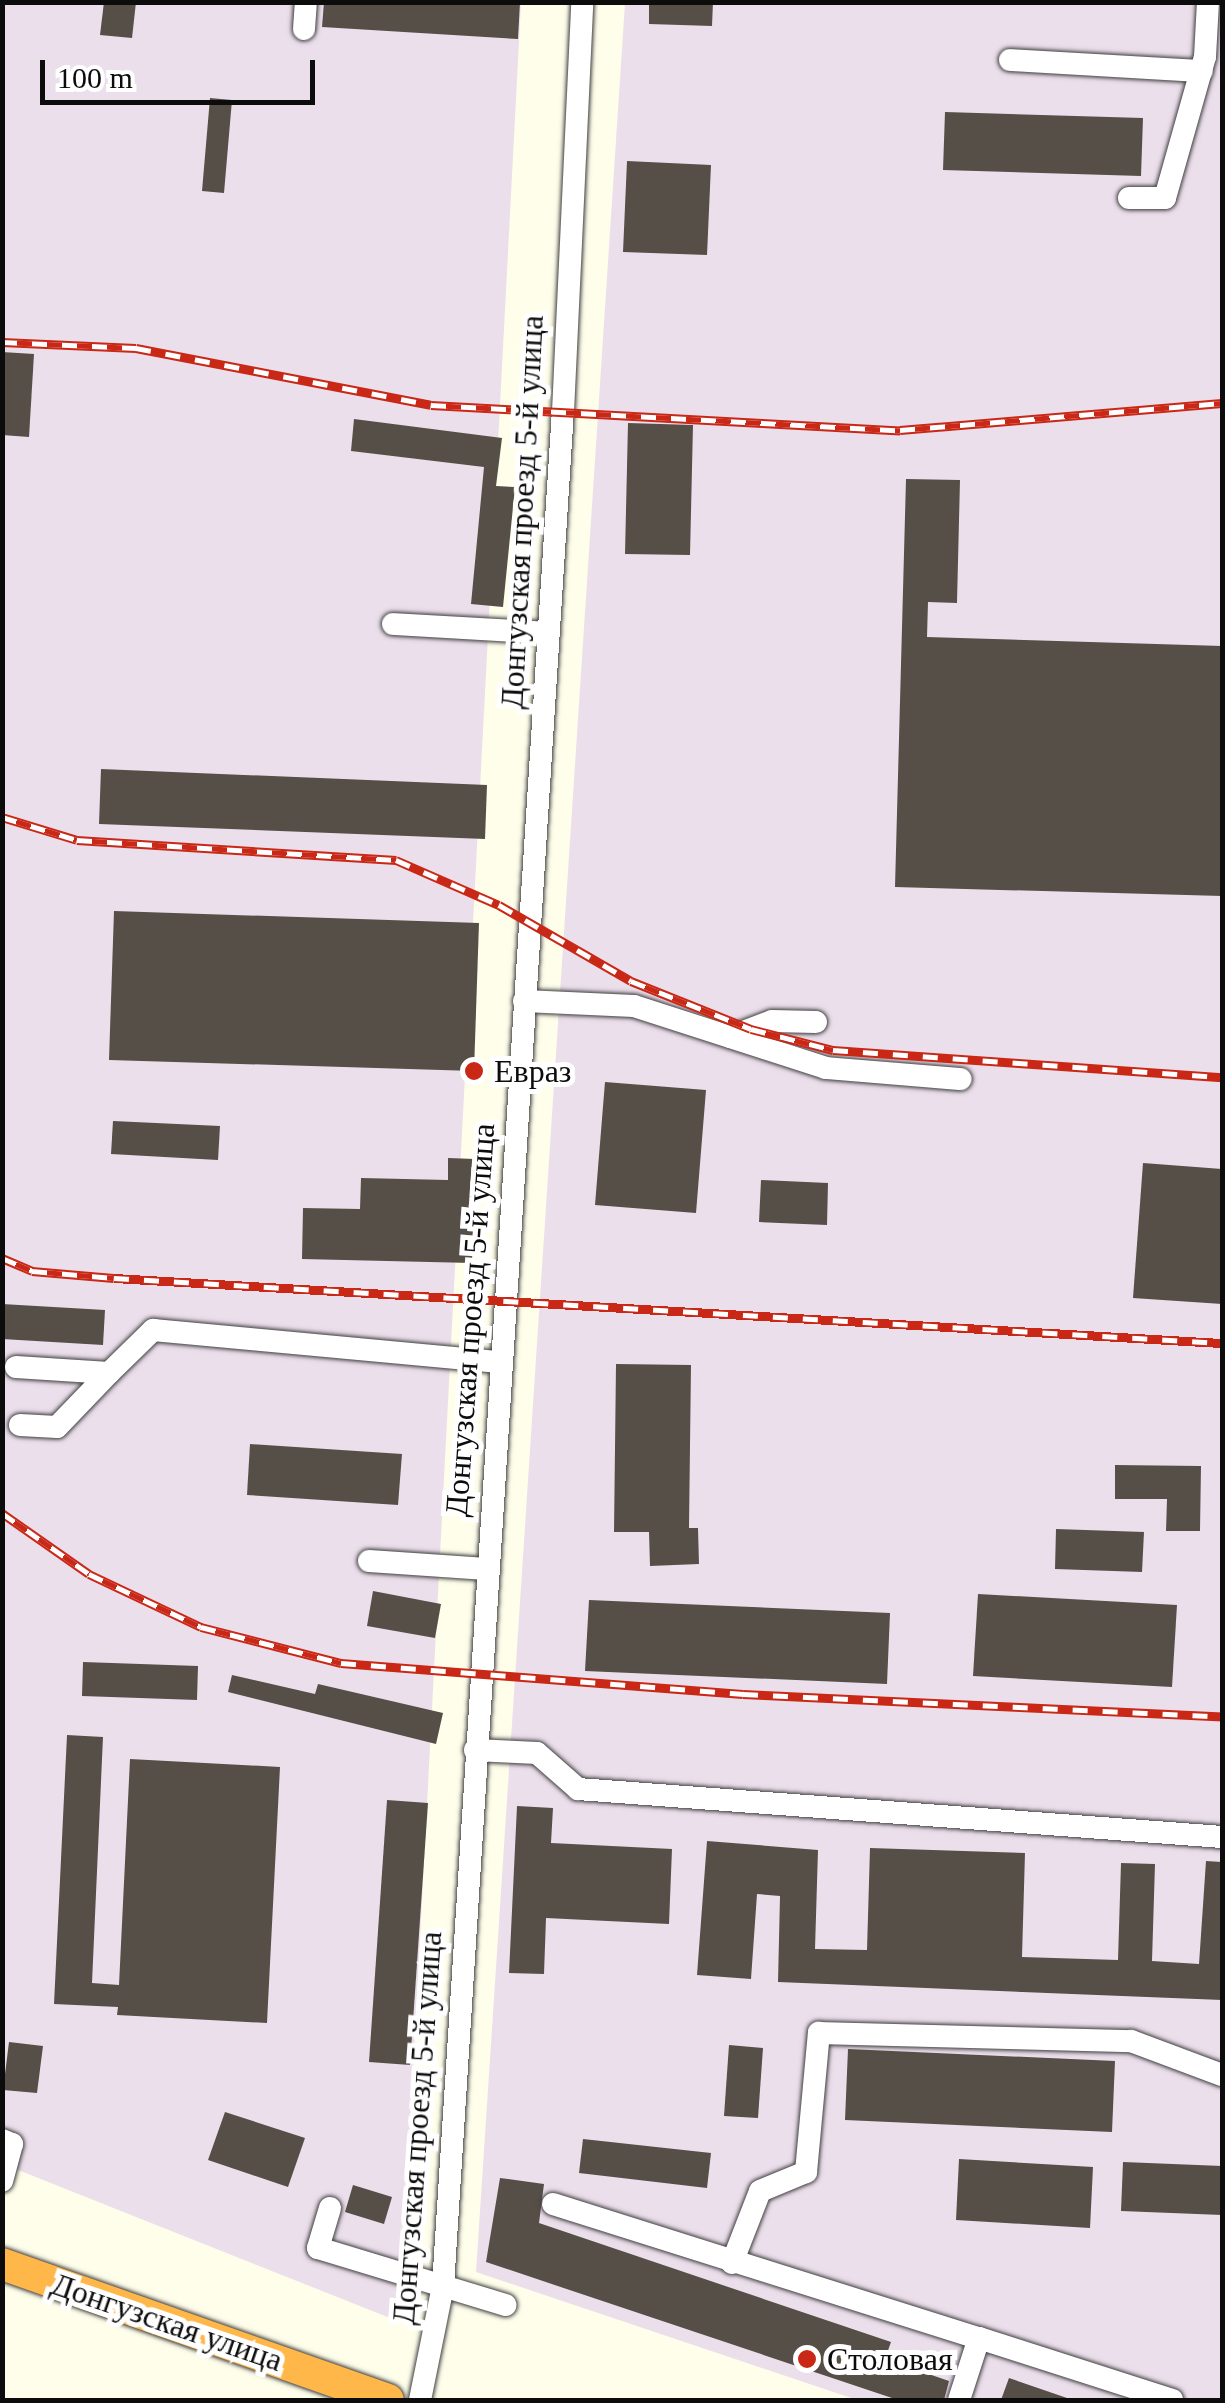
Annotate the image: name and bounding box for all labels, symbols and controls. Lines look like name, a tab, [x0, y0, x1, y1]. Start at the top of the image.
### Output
scale bar	[45, 40, 320, 102]
text: 100 m	[57, 61, 133, 94]
street label: Донгузская проезд 5-й улица	[493, 314, 551, 710]
place label: Евраз	[494, 1052, 572, 1090]
marker: Евраз	[463, 1060, 485, 1082]
street label: Донгузская проезд 5-й улица	[437, 1122, 503, 1518]
street label: Донгузская проезд 5-й улица	[384, 1930, 450, 2326]
street label: Донгузская улица	[46, 2264, 288, 2380]
place label: Столовая	[827, 2340, 953, 2378]
marker: Столовая	[796, 2348, 818, 2370]

